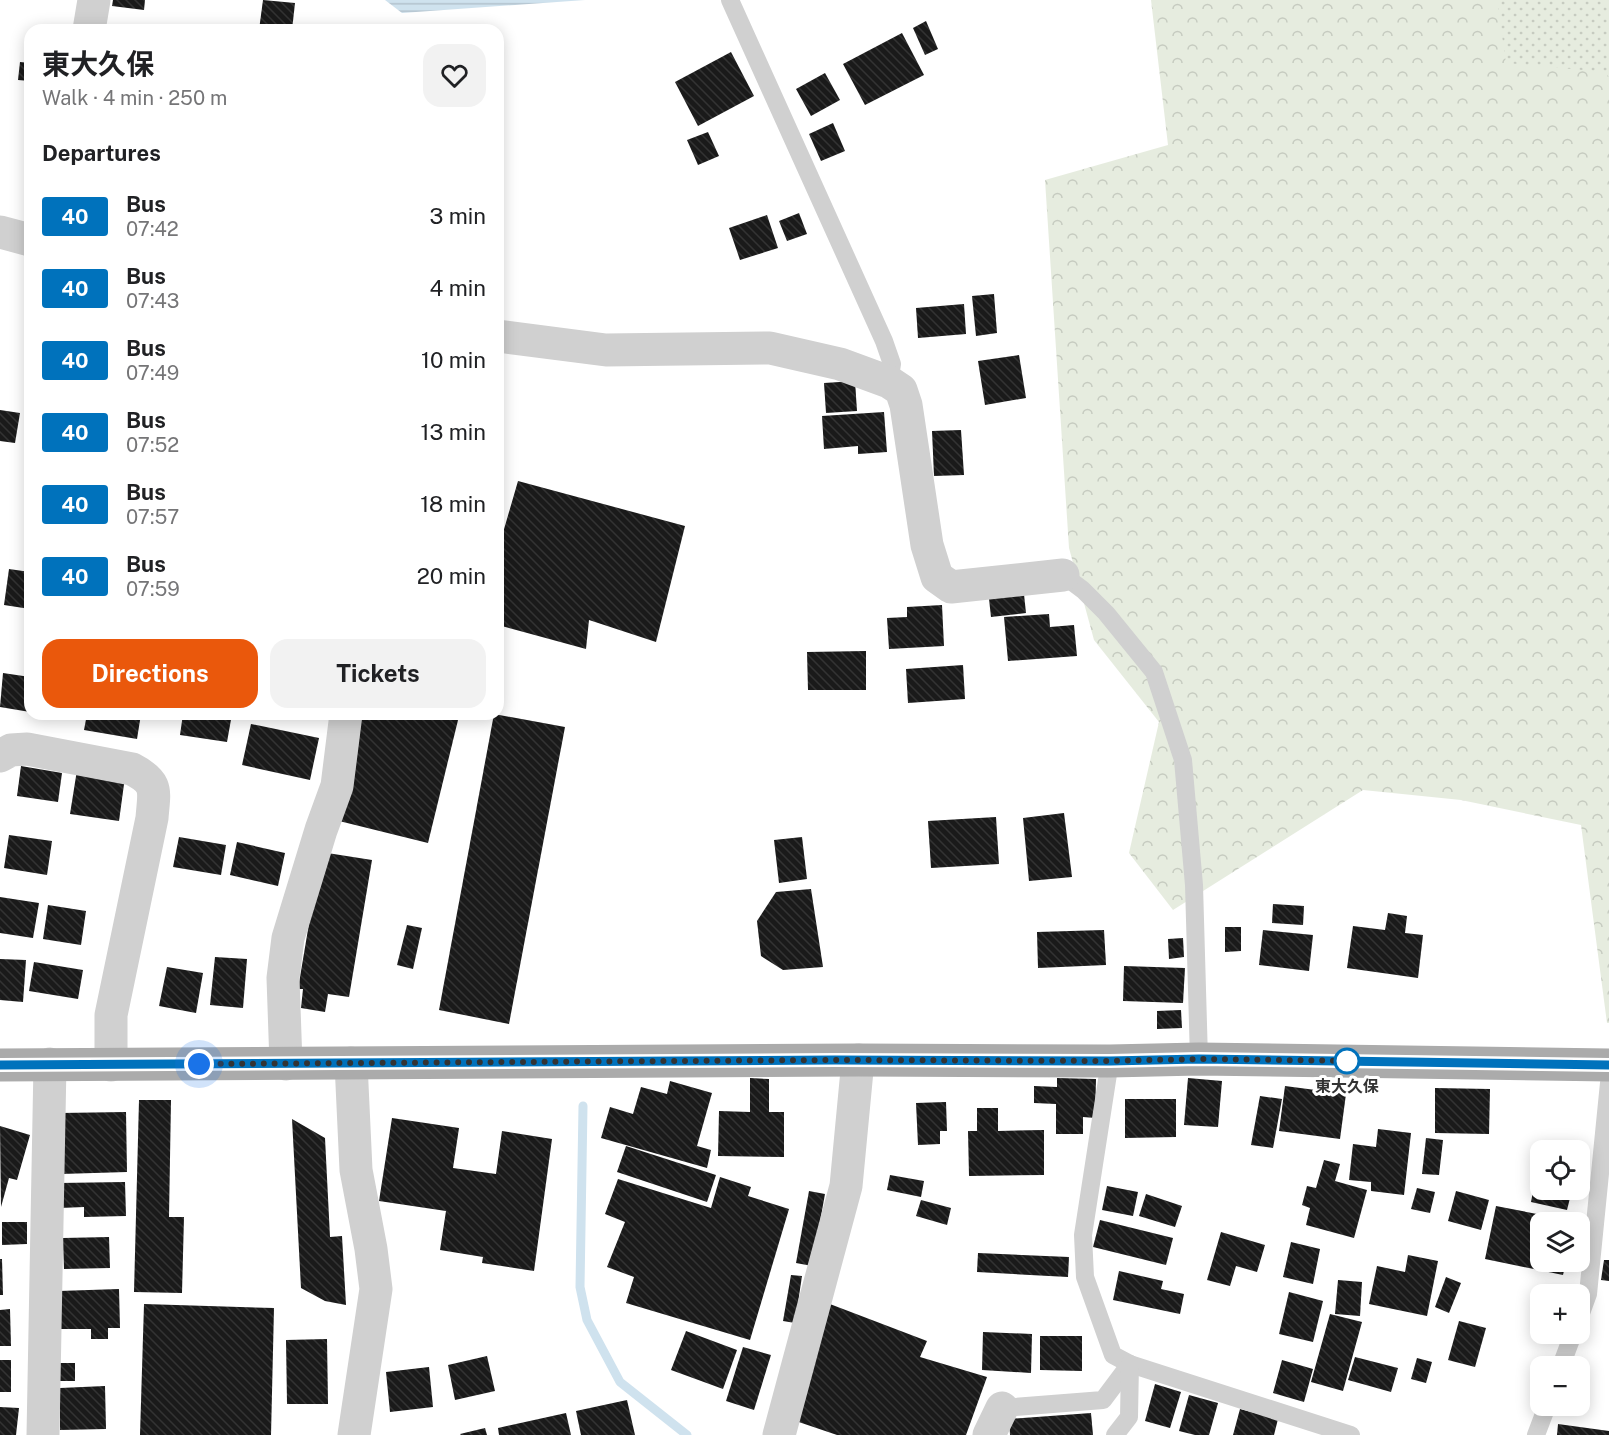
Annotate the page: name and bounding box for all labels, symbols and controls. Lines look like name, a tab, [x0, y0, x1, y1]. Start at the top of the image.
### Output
button: heart	[423, 44, 486, 107]
text: 東大久保	[42, 47, 154, 80]
text: Walk · 4 min · 250 m	[42, 86, 227, 110]
text: Departures	[42, 140, 161, 166]
text: Bus	[126, 191, 166, 217]
text: 3 min	[429, 203, 486, 229]
text: 40	[61, 204, 89, 229]
text: 07:42	[126, 217, 179, 241]
text: Bus	[126, 263, 166, 289]
text: 4 min	[430, 275, 486, 301]
text: 40	[61, 276, 89, 301]
text: 07:43	[126, 289, 179, 313]
text: Bus	[126, 335, 166, 361]
text: 10 min	[421, 347, 486, 373]
text: 40	[61, 348, 89, 373]
text: 07:49	[126, 361, 179, 385]
text: Bus	[126, 407, 166, 433]
text: 13 min	[421, 419, 486, 445]
text: 40	[61, 420, 89, 445]
text: 07:52	[126, 433, 179, 457]
text: Bus	[126, 479, 166, 505]
text: 18 min	[420, 491, 486, 517]
text: 40	[61, 492, 89, 517]
text: 07:57	[126, 505, 179, 529]
text: Bus	[126, 551, 166, 577]
text: 20 min	[417, 563, 486, 589]
text: 40	[61, 564, 89, 589]
text: 07:59	[126, 577, 180, 601]
button: Directions	[42, 639, 258, 708]
button: Tickets	[270, 639, 486, 708]
marker: 東大久保	[1334, 1048, 1360, 1074]
your location	[184, 1049, 214, 1079]
place label: 東大久保	[1315, 1077, 1379, 1096]
map controls	[1530, 1140, 1590, 1416]
button: locate	[1530, 1140, 1590, 1200]
button: layers	[1530, 1212, 1590, 1272]
button: +	[1530, 1284, 1590, 1344]
button: −	[1530, 1356, 1590, 1416]

